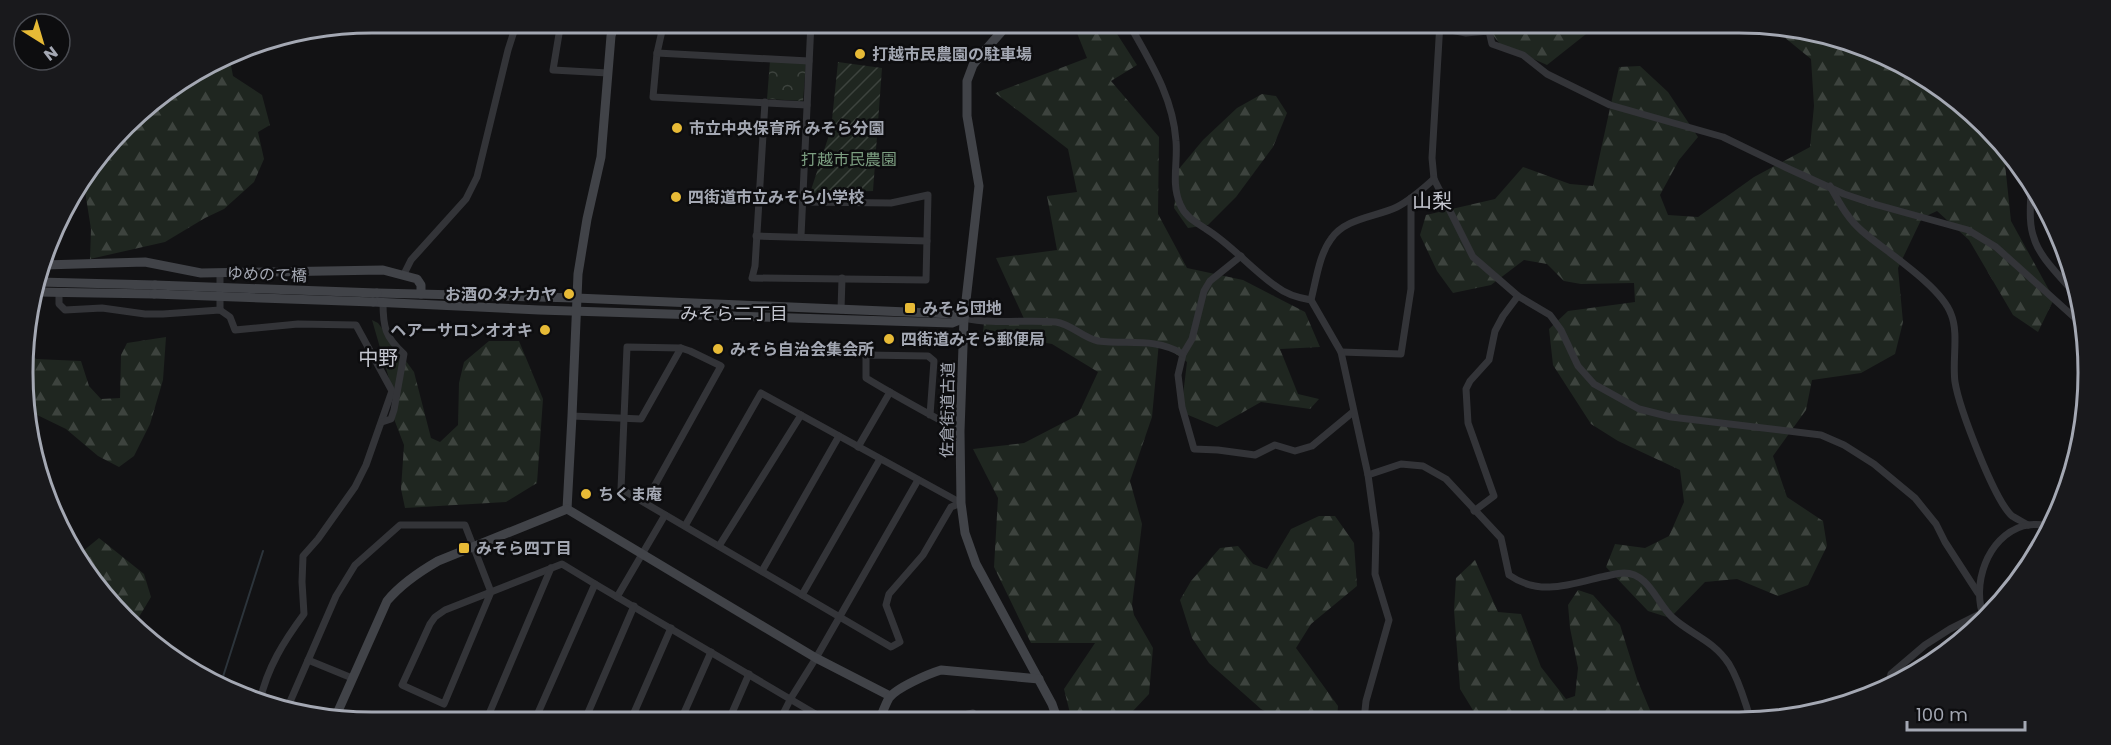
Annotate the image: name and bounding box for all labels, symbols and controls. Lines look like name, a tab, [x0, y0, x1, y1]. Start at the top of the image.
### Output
north arrow	[12, 12, 72, 72]
text: N	[39, 41, 62, 66]
place label: 打越市民農園の駐車場	[872, 43, 1032, 66]
marker: 打越市民農園の駐車場	[853, 47, 867, 61]
place label: 市立中央保育所 みそら分園	[689, 117, 884, 140]
marker: 市立中央保育所 みそら分園	[670, 121, 684, 135]
park label: 打越市民農園	[801, 148, 897, 171]
place label: 四街道市立みそら小学校	[688, 186, 864, 209]
district label: 山梨	[1412, 187, 1452, 215]
marker: 四街道市立みそら小学校	[669, 190, 683, 204]
street label: ゆめのて橋	[227, 262, 307, 287]
place label: お酒のタナカヤ	[445, 283, 557, 306]
marker: お酒のタナカヤ	[562, 287, 576, 301]
place label: みそら団地	[922, 297, 1002, 320]
district label: みそら二丁目	[680, 301, 788, 326]
marker: みそら団地	[903, 301, 917, 315]
place label: ヘアーサロンオオキ	[390, 319, 533, 342]
marker: ヘアーサロンオオキ	[538, 323, 552, 337]
place label: 四街道みそら郵便局	[901, 328, 1045, 351]
marker: 四街道みそら郵便局	[882, 332, 896, 346]
place label: みそら自治会集会所	[730, 338, 874, 361]
marker: みそら自治会集会所	[711, 342, 725, 356]
district label: 中野	[358, 344, 398, 372]
street label: 佐倉街道古道	[935, 362, 960, 458]
place label: ちくま庵	[598, 483, 662, 506]
marker: ちくま庵	[579, 487, 593, 501]
place label: みそら四丁目	[476, 537, 572, 560]
marker: みそら四丁目	[457, 541, 471, 555]
scale bar	[1907, 694, 2026, 732]
text: 100 m	[1916, 702, 1968, 727]

